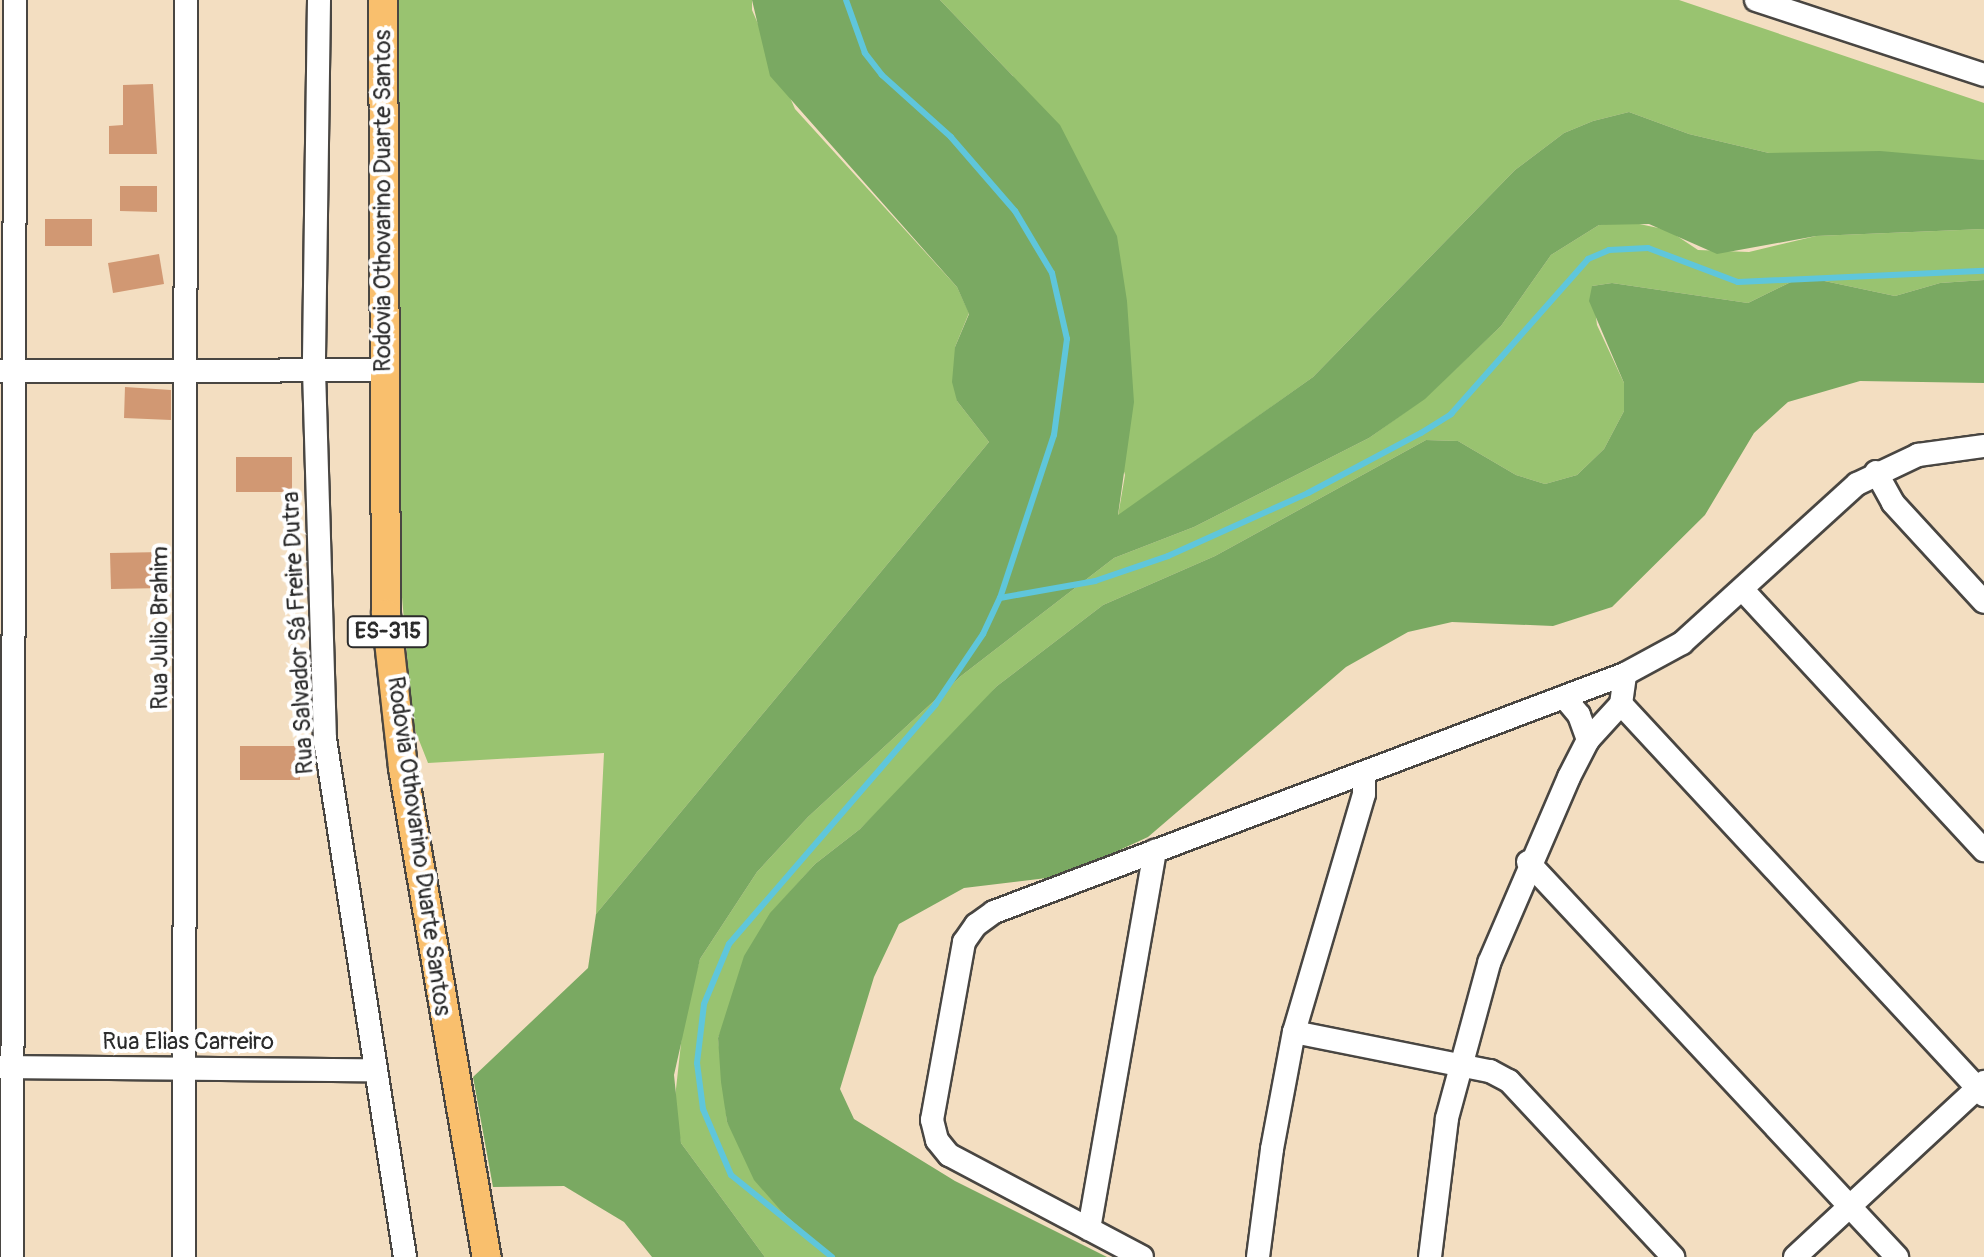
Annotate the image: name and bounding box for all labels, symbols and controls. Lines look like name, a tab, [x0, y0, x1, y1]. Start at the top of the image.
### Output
street label: Rodovia Othovarino Duarte Santos	[369, 30, 397, 372]
street label: Rua Salvador Sá Freire Dutra	[276, 491, 320, 775]
street label: Rua Julio Brahim	[146, 546, 174, 710]
road number: ES-315	[346, 614, 430, 650]
street label: Rodovia Othovarino Duarte Santos	[381, 674, 457, 1018]
street label: Rua Elias Carreiro	[102, 1028, 274, 1056]

